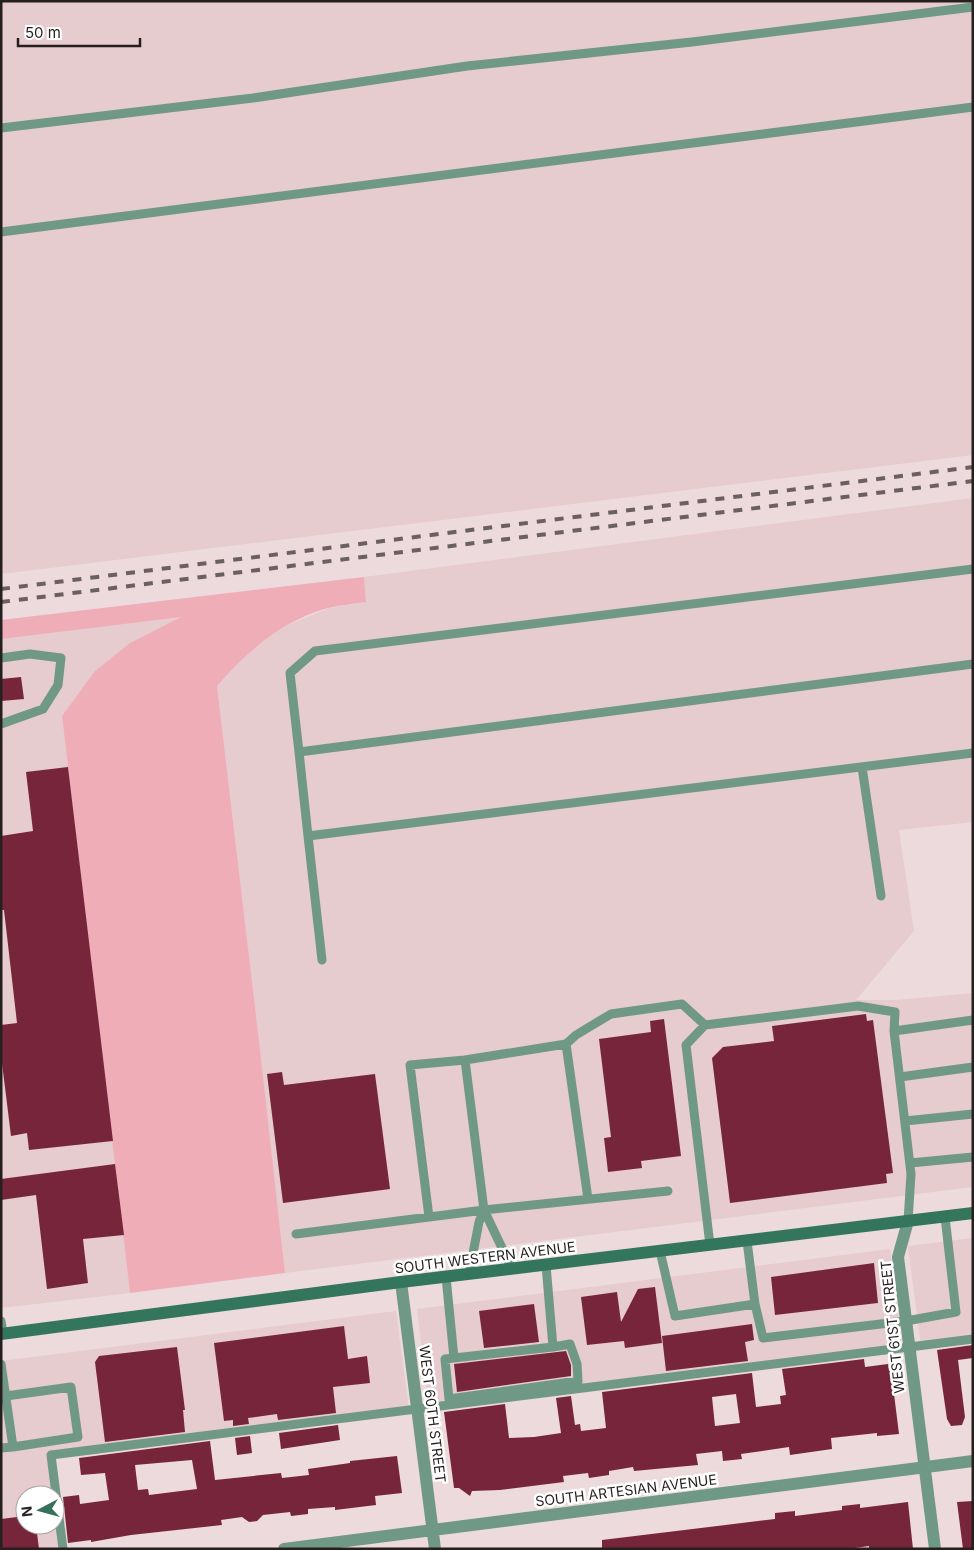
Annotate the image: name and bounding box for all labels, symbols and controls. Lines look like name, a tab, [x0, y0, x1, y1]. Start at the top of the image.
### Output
scale bar	[18, 15, 140, 47]
text: 50 m	[25, 23, 61, 42]
street label: SOUTH WESTERN AVENUE	[394, 1237, 576, 1277]
street label: WEST 61ST STREET	[877, 1260, 907, 1394]
street label: WEST 60TH STREET	[416, 1344, 450, 1484]
street label: SOUTH ARTESIAN AVENUE	[534, 1470, 718, 1510]
north arrow	[15, 1485, 65, 1535]
text: N	[18, 1505, 36, 1518]

